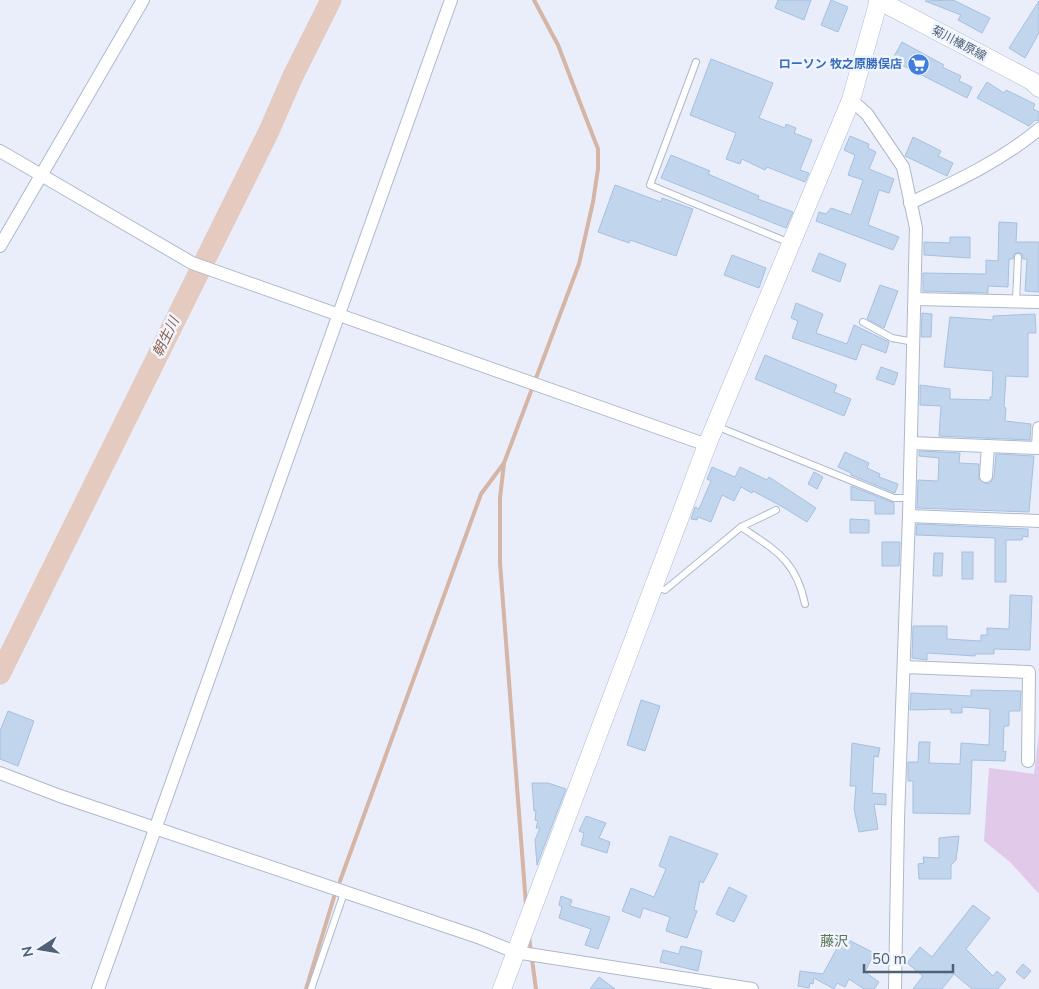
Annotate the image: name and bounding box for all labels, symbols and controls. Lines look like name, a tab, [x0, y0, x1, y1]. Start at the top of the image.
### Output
street label: 菊川榛原線	[929, 22, 989, 64]
supermarket icon: ローソン 牧之原勝俣店	[906, 52, 930, 76]
place label: ローソン 牧之原勝俣店	[779, 56, 902, 72]
water label: 朝生川	[148, 312, 185, 360]
north arrow	[15, 924, 65, 974]
district label: 藤沢	[820, 932, 848, 951]
scale bar	[864, 942, 953, 974]
text: N	[17, 944, 38, 959]
text: 50 m	[872, 949, 907, 969]

